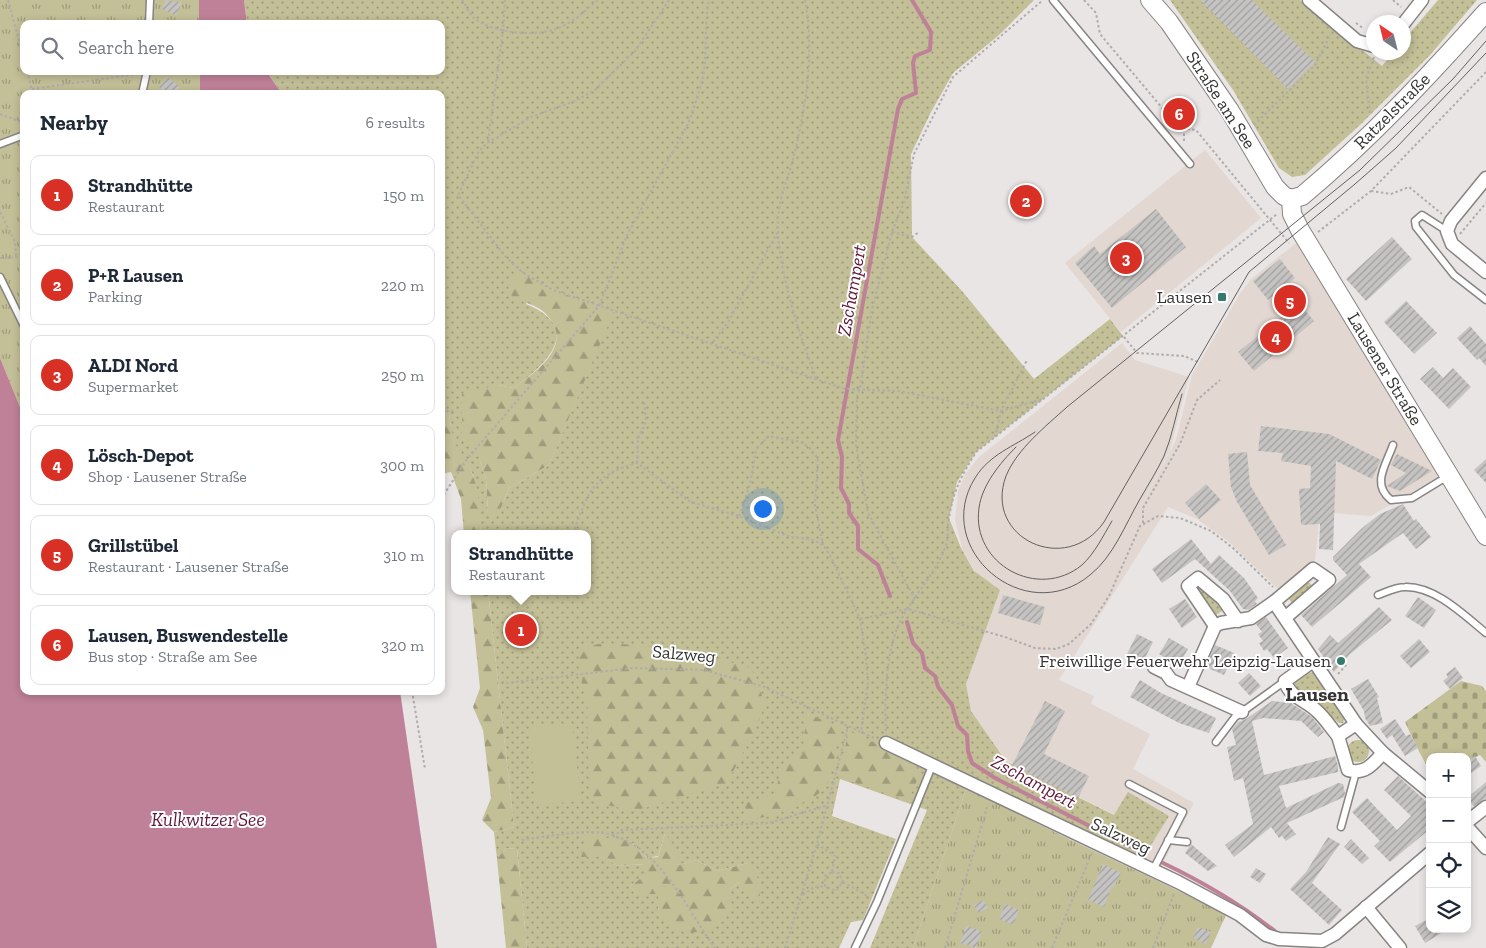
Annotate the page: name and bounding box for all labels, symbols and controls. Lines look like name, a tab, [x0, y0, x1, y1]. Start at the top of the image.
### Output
north arrow	[1366, 15, 1411, 60]
search box	[20, 20, 445, 75]
icon: search	[38, 34, 66, 62]
text: Search here	[78, 36, 174, 59]
street label: Straße am See	[1181, 47, 1261, 153]
street label: Ratzelstraße	[1349, 68, 1435, 154]
pin: 6	[1163, 95, 1195, 133]
text: Nearby	[40, 110, 108, 135]
text: 6 results	[365, 113, 425, 132]
text: Strandhütte	[88, 174, 193, 197]
pin: 2	[1010, 182, 1042, 220]
text: 1	[54, 186, 60, 205]
text: 150 m	[383, 186, 424, 205]
text: Restaurant	[88, 197, 164, 216]
pin: 3	[1110, 239, 1142, 277]
water label: Zschampert	[832, 242, 871, 338]
text: P+R Lausen	[88, 264, 183, 287]
text: 2	[53, 276, 61, 295]
text: 220 m	[381, 276, 424, 295]
pin: 5	[1274, 282, 1306, 320]
place label: Lausen	[1157, 286, 1213, 308]
text: Parking	[88, 287, 142, 306]
marker: Lausen	[1216, 291, 1228, 303]
street label: Lausener Straße	[1343, 309, 1427, 429]
pin: 4	[1260, 318, 1292, 356]
text: ALDI Nord	[88, 354, 178, 377]
text: 3	[53, 366, 61, 385]
text: 250 m	[381, 366, 424, 385]
text: Supermarket	[88, 377, 178, 396]
text: Lösch-Depot	[88, 444, 194, 467]
text: 4	[52, 456, 62, 475]
text: 300 m	[380, 456, 424, 475]
text: Shop · Lausener Straße	[88, 467, 247, 486]
your location	[750, 496, 776, 522]
popup	[451, 530, 591, 595]
text: Grillstübel	[88, 534, 178, 557]
text: Strandhütte	[469, 542, 573, 565]
text: 5	[53, 546, 61, 565]
text: 310 m	[383, 546, 424, 565]
text: Restaurant · Lausener Straße	[88, 557, 289, 576]
text: Restaurant	[469, 565, 545, 584]
pin: 1	[505, 611, 537, 649]
text: Lausen, Buswendestelle	[88, 624, 288, 647]
text: 6	[53, 636, 61, 655]
text: 320 m	[381, 636, 424, 655]
street label: Salzweg	[652, 640, 717, 668]
text: Bus stop · Straße am See	[88, 647, 257, 666]
place label: Freiwillige Feuerwehr Leipzig-Lausen	[1039, 650, 1332, 672]
marker: Freiwillige Feuerwehr Leipzig-Lausen	[1335, 655, 1347, 667]
district label: Lausen	[1285, 682, 1349, 706]
water label: Zschampert	[988, 750, 1080, 814]
map controls	[1426, 753, 1471, 933]
button: +	[1426, 753, 1471, 798]
button: −	[1426, 798, 1471, 843]
water label: Kulkwitzer See	[151, 808, 265, 831]
street label: Salzweg	[1088, 813, 1154, 859]
button: locate	[1426, 843, 1471, 888]
button: layers	[1426, 888, 1471, 933]

